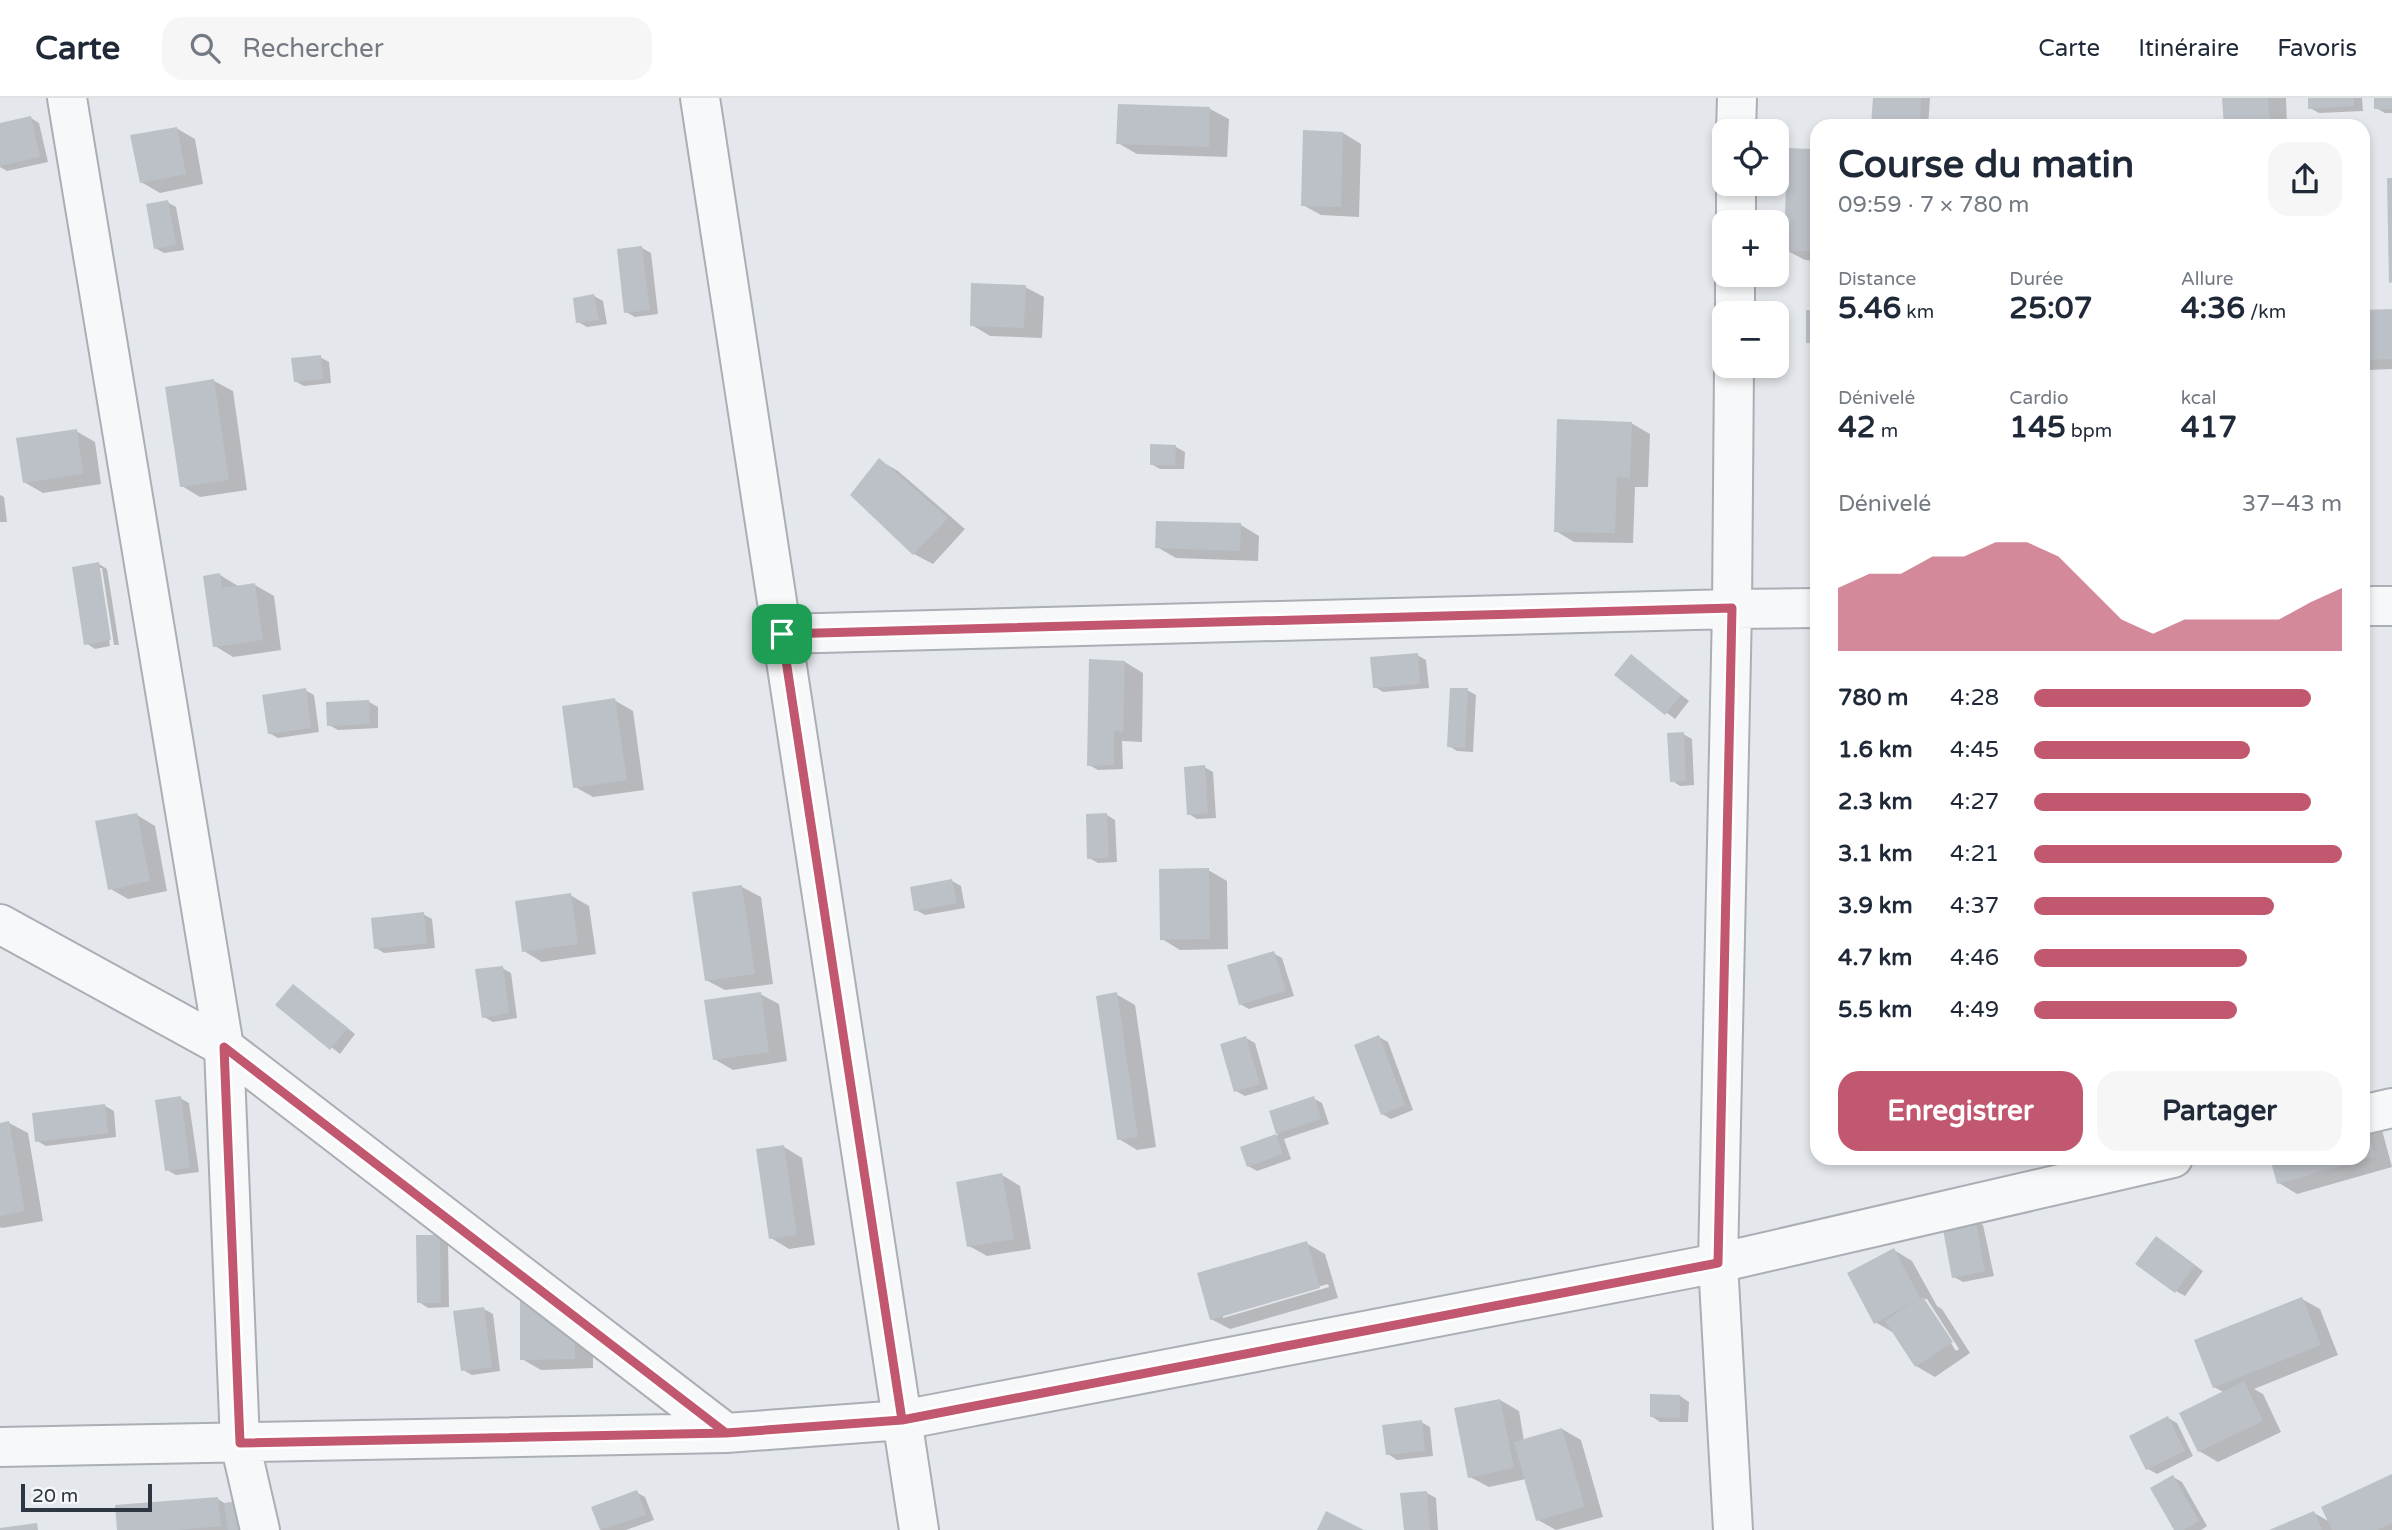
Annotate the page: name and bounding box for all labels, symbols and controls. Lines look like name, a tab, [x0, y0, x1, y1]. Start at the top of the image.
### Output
search box	[162, 17, 652, 80]
text: Carte	[35, 29, 120, 68]
icon: search	[186, 29, 224, 67]
text: Rechercher	[242, 33, 384, 64]
text: Carte	[2038, 34, 2100, 63]
text: Itinéraire	[2138, 34, 2239, 63]
text: Favoris	[2277, 34, 2357, 63]
map controls	[1712, 119, 1789, 378]
button: locate	[1712, 119, 1789, 196]
text: Course du matin	[1838, 142, 2134, 188]
button: share	[2268, 142, 2342, 216]
text: 09:59 · 7 × 780 m	[1838, 191, 2029, 219]
button: +	[1712, 210, 1789, 287]
text: Distance	[1838, 268, 1916, 290]
text: Durée	[2009, 268, 2064, 290]
text: Allure	[2181, 268, 2234, 290]
text: 5.46	[1838, 290, 1901, 327]
text: 25:07	[2009, 290, 2093, 327]
text: 4:36	[2181, 290, 2245, 327]
button: −	[1712, 301, 1789, 378]
text: km	[1901, 301, 1934, 323]
text: /km	[2245, 301, 2286, 323]
text: Dénivelé	[1838, 387, 1915, 409]
text: Cardio	[2009, 387, 2068, 409]
text: kcal	[2181, 387, 2216, 409]
text: 42	[1838, 409, 1876, 446]
text: 145	[2009, 409, 2066, 446]
text: 417	[2181, 409, 2237, 446]
text: m	[1876, 420, 1898, 442]
text: bpm	[2066, 420, 2112, 442]
text: Dénivelé	[1838, 490, 1931, 518]
text: 37–43 m	[2242, 490, 2342, 518]
pin	[752, 604, 812, 664]
icon: arrive	[763, 615, 801, 653]
text: 780 m	[1838, 684, 1908, 712]
text: 4:28	[1950, 684, 1999, 712]
text: 1.6 km	[1838, 736, 1913, 764]
text: 4:45	[1950, 736, 1999, 764]
text: 2.3 km	[1838, 788, 1913, 816]
text: 4:27	[1950, 788, 1999, 816]
text: 3.1 km	[1838, 840, 1913, 868]
text: 4:21	[1950, 840, 1999, 868]
text: 3.9 km	[1838, 892, 1913, 920]
text: 4:37	[1950, 892, 1999, 920]
text: 4.7 km	[1838, 944, 1912, 972]
text: 4:46	[1950, 944, 1999, 972]
text: 5.5 km	[1838, 996, 1912, 1024]
text: 4:49	[1950, 996, 1999, 1024]
button: Enregistrer	[1838, 1071, 2083, 1151]
button: Partager	[2097, 1071, 2342, 1151]
scale bar	[21, 1481, 152, 1513]
text: 20 m	[32, 1485, 78, 1507]

